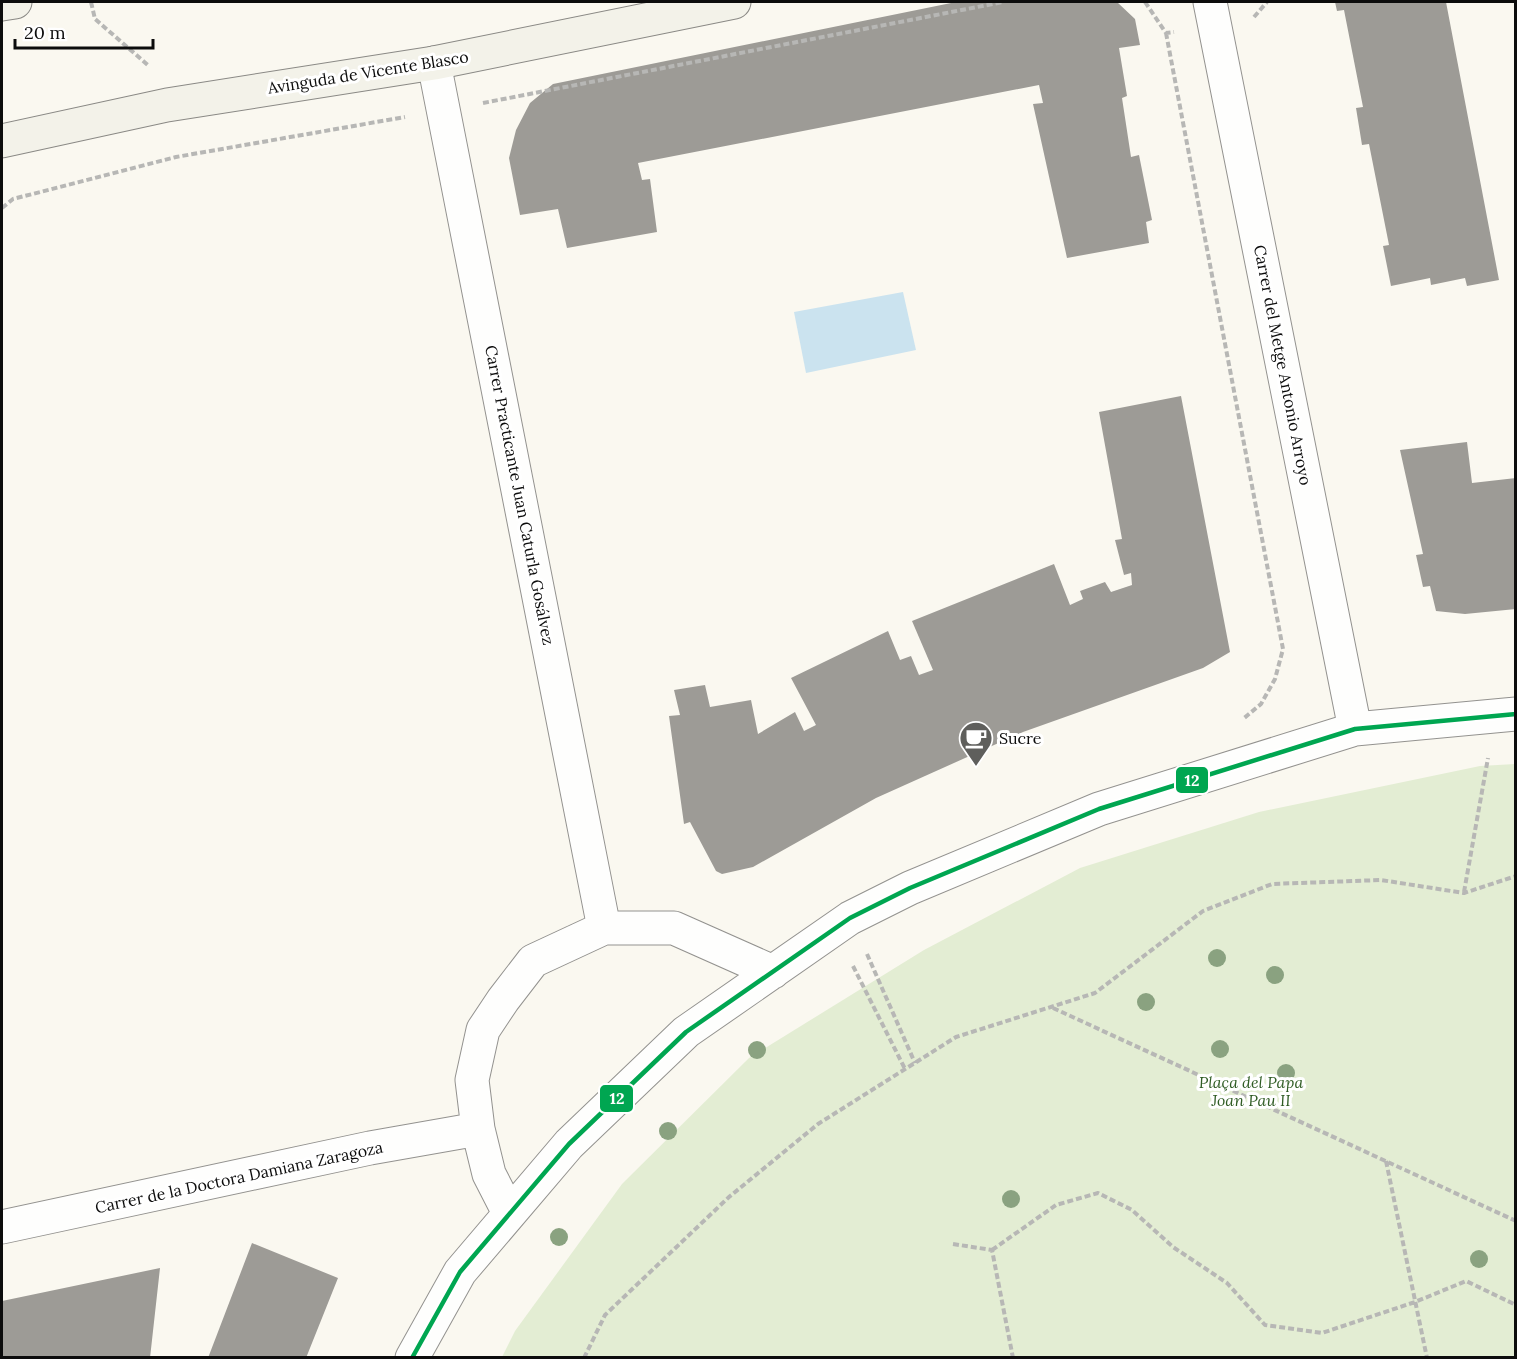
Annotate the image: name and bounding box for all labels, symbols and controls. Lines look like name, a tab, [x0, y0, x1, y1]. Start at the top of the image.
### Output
scale bar	[15, 12, 153, 50]
text: 20 m	[24, 21, 66, 44]
street label: Avinguda de Vicente Blasco	[265, 46, 470, 98]
street label: Carrer del Metge Antonio Arroyo	[1250, 243, 1316, 487]
street label: Carrer Practicante Juan Caturla Gosálvez	[481, 343, 559, 647]
cafe icon: Sucre	[958, 720, 994, 767]
place label: Sucre	[999, 728, 1042, 748]
line badge: 12	[1175, 766, 1209, 794]
text: 12	[1184, 770, 1200, 790]
park label: Plaça del Papa Joan Pau II	[1199, 1072, 1304, 1110]
line badge: 12	[599, 1084, 634, 1113]
text: 12	[609, 1088, 625, 1108]
street label: Carrer de la Doctora Damiana Zaragoza	[93, 1137, 385, 1217]

